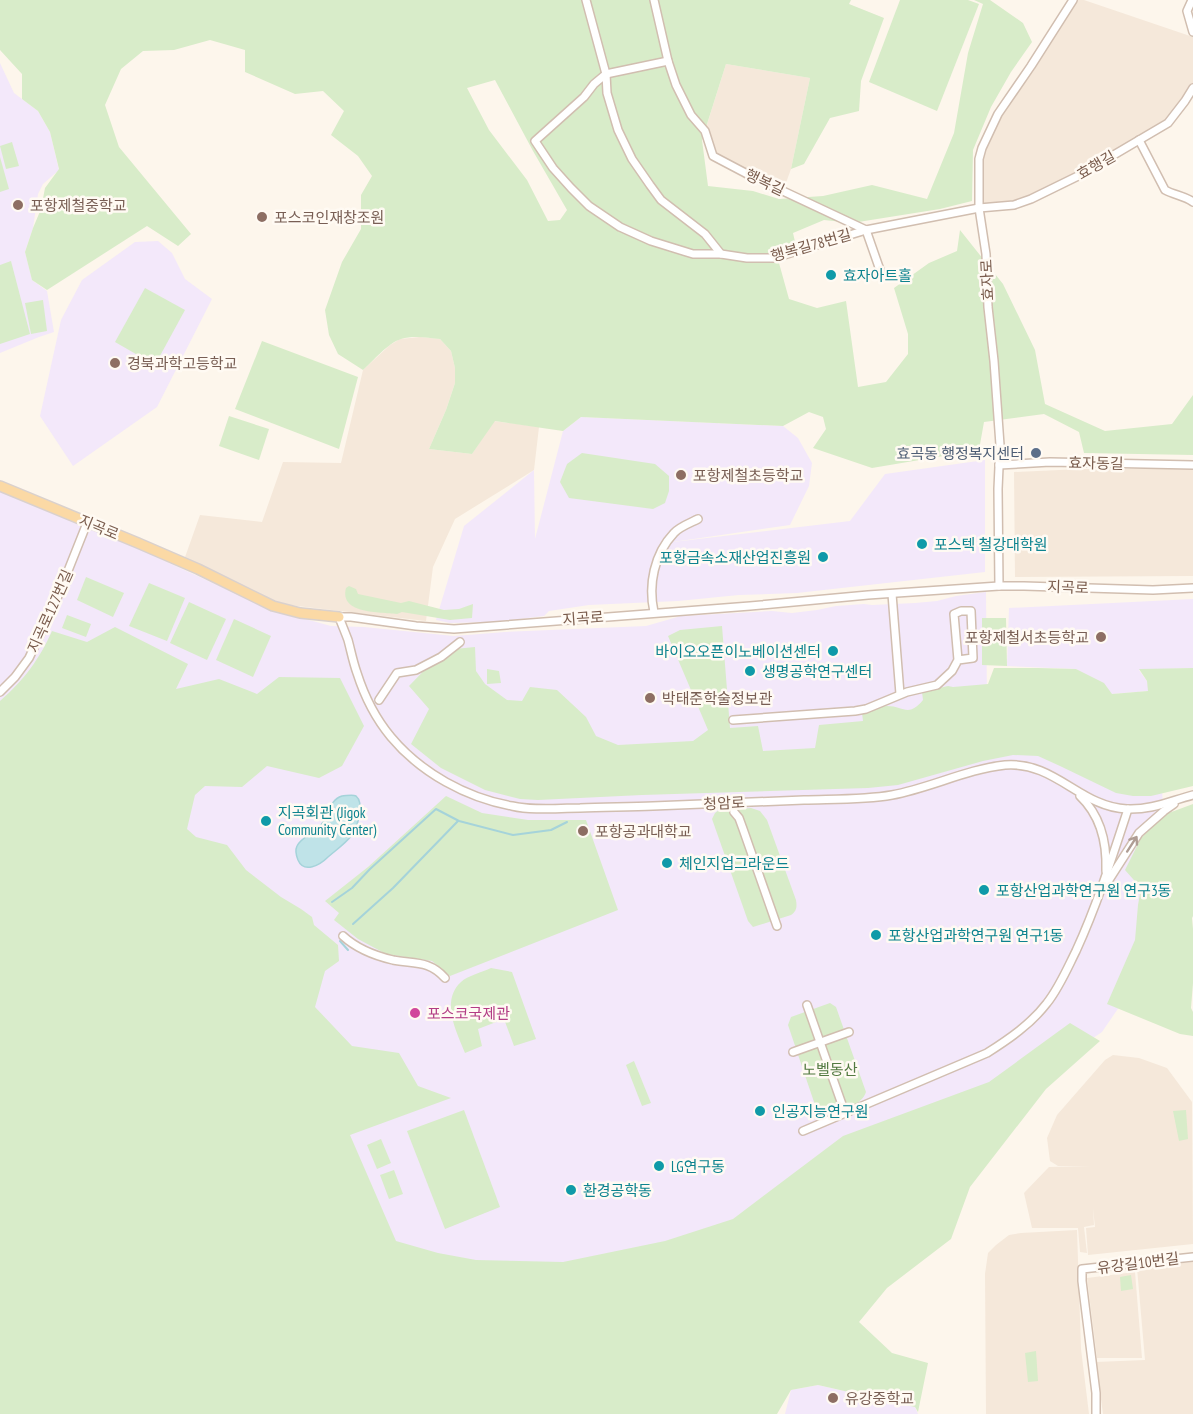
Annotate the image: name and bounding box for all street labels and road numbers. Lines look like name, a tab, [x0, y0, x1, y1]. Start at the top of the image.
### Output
street label: 효행길	[1073, 146, 1119, 184]
street label: 행복길	[742, 165, 788, 199]
street label: 행복길78번길	[769, 224, 853, 266]
street label: 효자로	[976, 259, 998, 301]
street label: 효자동길	[1068, 453, 1124, 473]
street label: 지곡로	[76, 510, 122, 544]
street label: 지곡로127번길	[23, 566, 77, 656]
street label: 지곡로	[1047, 577, 1089, 597]
street label: 지곡로	[562, 607, 604, 629]
street label: 청암로	[703, 792, 745, 814]
street label: 유강길10번길	[1096, 1249, 1180, 1277]

